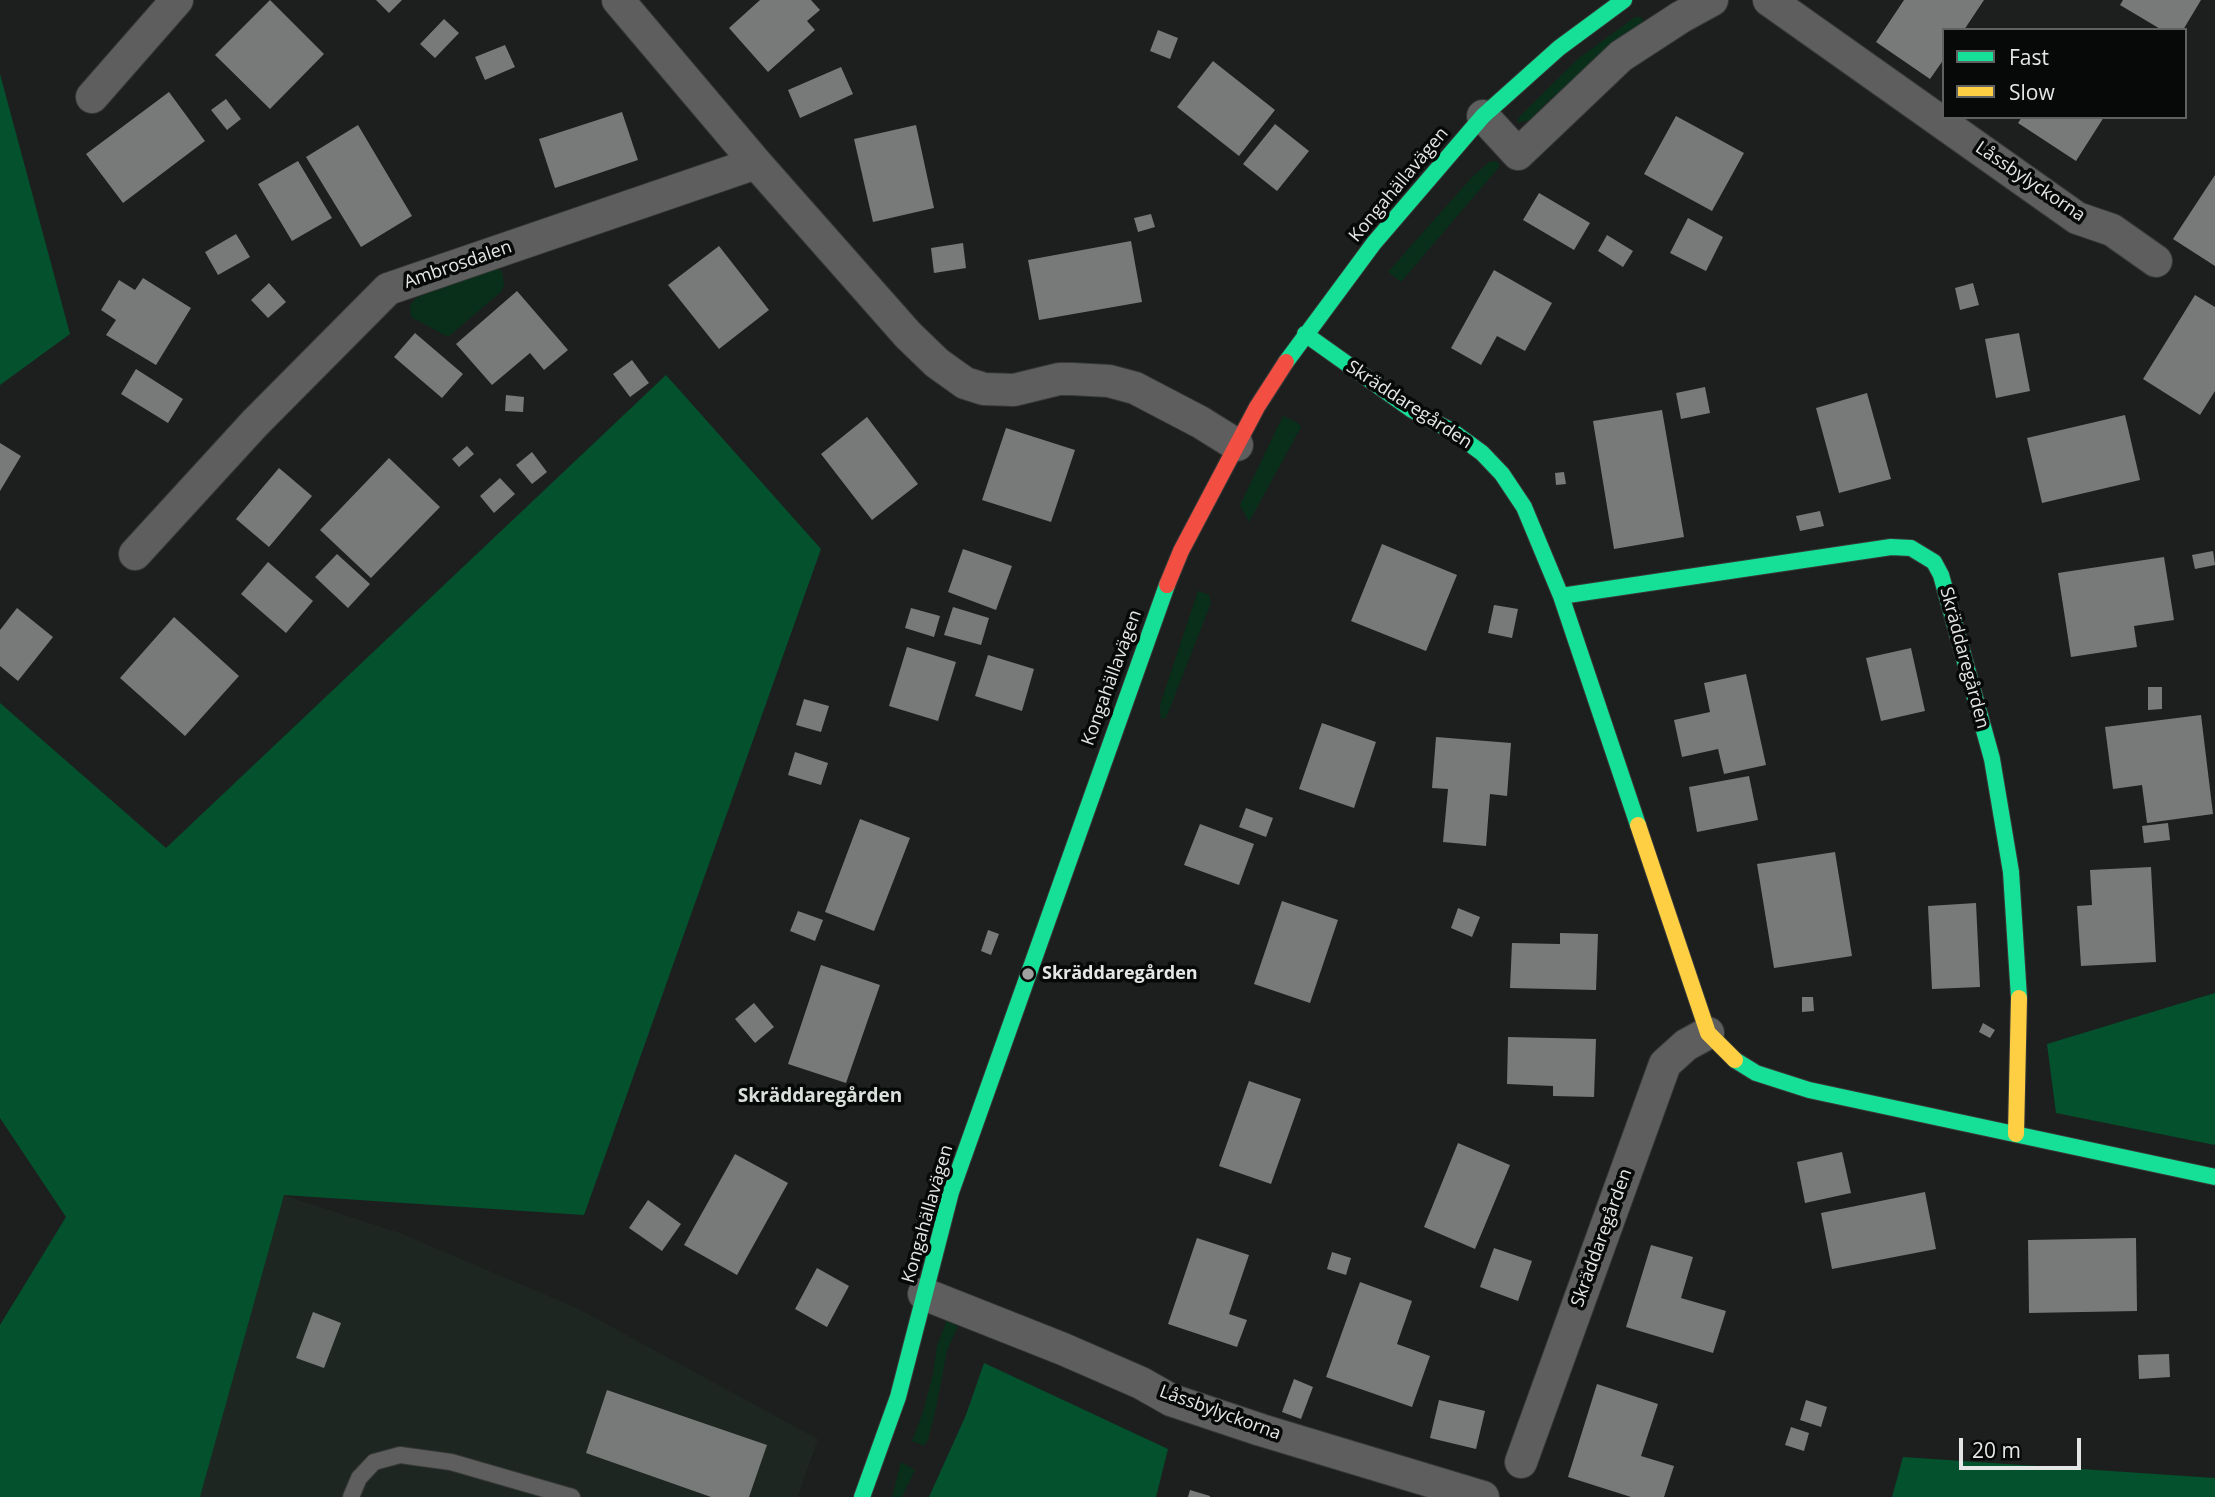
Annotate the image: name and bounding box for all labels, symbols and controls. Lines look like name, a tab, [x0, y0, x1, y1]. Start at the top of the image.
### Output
legend	[1942, 28, 2187, 119]
text: Fast	[2009, 43, 2049, 71]
text: Slow	[2009, 78, 2055, 106]
street label: Kongahällavägen	[1345, 123, 1453, 247]
street label: Låssbylyckorna	[1971, 137, 2089, 227]
street label: Ambrosdalen	[401, 236, 515, 294]
street label: Skräddaregården	[1342, 356, 1476, 454]
street label: Skräddaregården	[1935, 585, 1993, 731]
street label: Kongahällavägen	[1077, 607, 1147, 749]
place label: Skräddaregården	[1042, 963, 1198, 985]
marker: Skräddaregården	[1020, 966, 1036, 982]
district label: Skräddaregården	[738, 1086, 902, 1108]
street label: Kongahällavägen	[898, 1142, 958, 1286]
street label: Skräddaregården	[1567, 1166, 1637, 1310]
street label: Låssbylyckorna	[1156, 1381, 1284, 1445]
scale bar	[1963, 1424, 2086, 1468]
text: 20 m	[1972, 1436, 2021, 1464]

